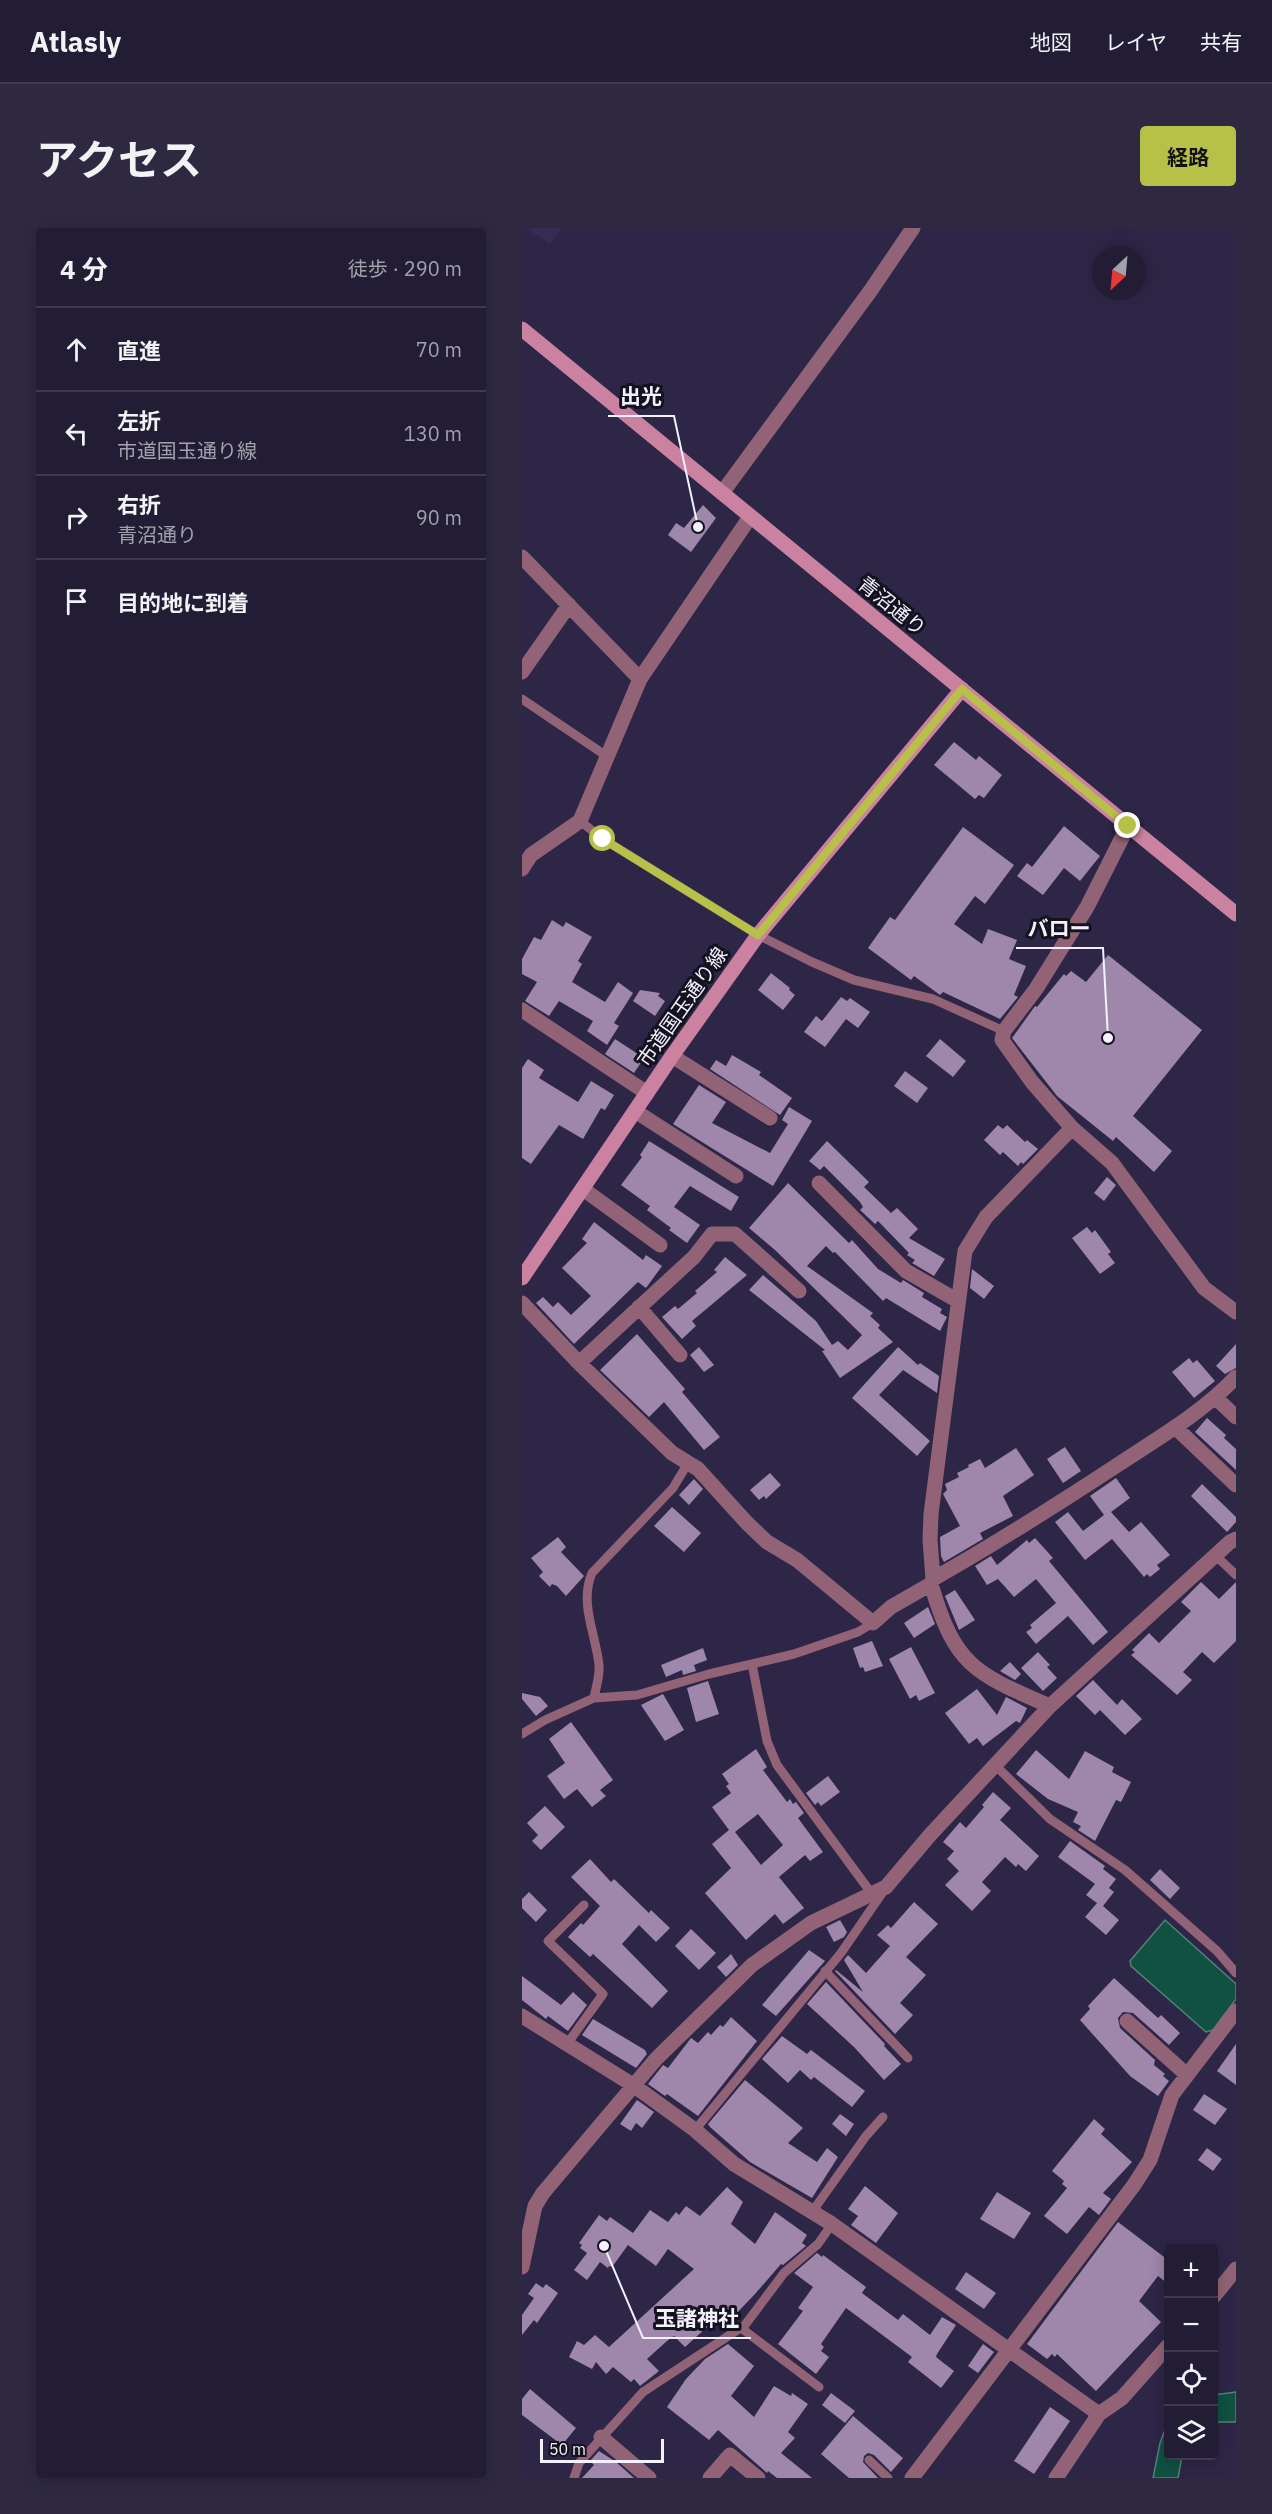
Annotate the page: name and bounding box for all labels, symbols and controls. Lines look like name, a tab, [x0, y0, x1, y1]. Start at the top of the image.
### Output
text: Atlasly	[30, 23, 121, 60]
text: 地図	[1030, 28, 1072, 56]
text: レイヤ	[1105, 28, 1167, 56]
text: 共有	[1200, 28, 1242, 56]
button: 経路	[1140, 126, 1236, 186]
text: アクセス	[36, 132, 202, 187]
north arrow	[1092, 246, 1146, 300]
text: 4 分	[60, 252, 108, 286]
text: 徒歩 · 290 m	[348, 255, 462, 282]
icon: ahead	[60, 333, 93, 366]
text: 直進	[117, 336, 161, 365]
text: 70 m	[416, 336, 462, 363]
callout: 出光	[608, 377, 674, 416]
text: 出光	[620, 382, 662, 410]
text: 左折	[117, 406, 161, 435]
icon: left	[60, 417, 93, 450]
text: 130 m	[404, 420, 462, 447]
text: 市道国玉通り線	[117, 437, 257, 464]
text: 右折	[117, 490, 161, 519]
icon: right	[60, 501, 93, 534]
text: 90 m	[416, 504, 462, 531]
text: 青沼通り	[117, 521, 197, 548]
street label: 青沼通り	[853, 570, 932, 641]
icon: arrive	[60, 585, 93, 618]
text: 目的地に到着	[117, 588, 249, 617]
route end	[1114, 812, 1140, 838]
route start	[589, 825, 615, 851]
callout: バロー	[1016, 909, 1103, 948]
text: バロー	[1028, 914, 1091, 942]
street label: 市道国玉通り線	[630, 942, 733, 1072]
map controls	[1164, 2244, 1218, 2460]
button: +	[1164, 2244, 1218, 2298]
button: −	[1164, 2298, 1218, 2352]
callout: 玉諸神社	[643, 2299, 751, 2338]
text: 玉諸神社	[655, 2304, 739, 2332]
button: locate	[1164, 2352, 1218, 2406]
button: layers	[1164, 2406, 1218, 2460]
scale bar	[540, 2436, 664, 2464]
text: 50 m	[549, 2439, 586, 2459]

